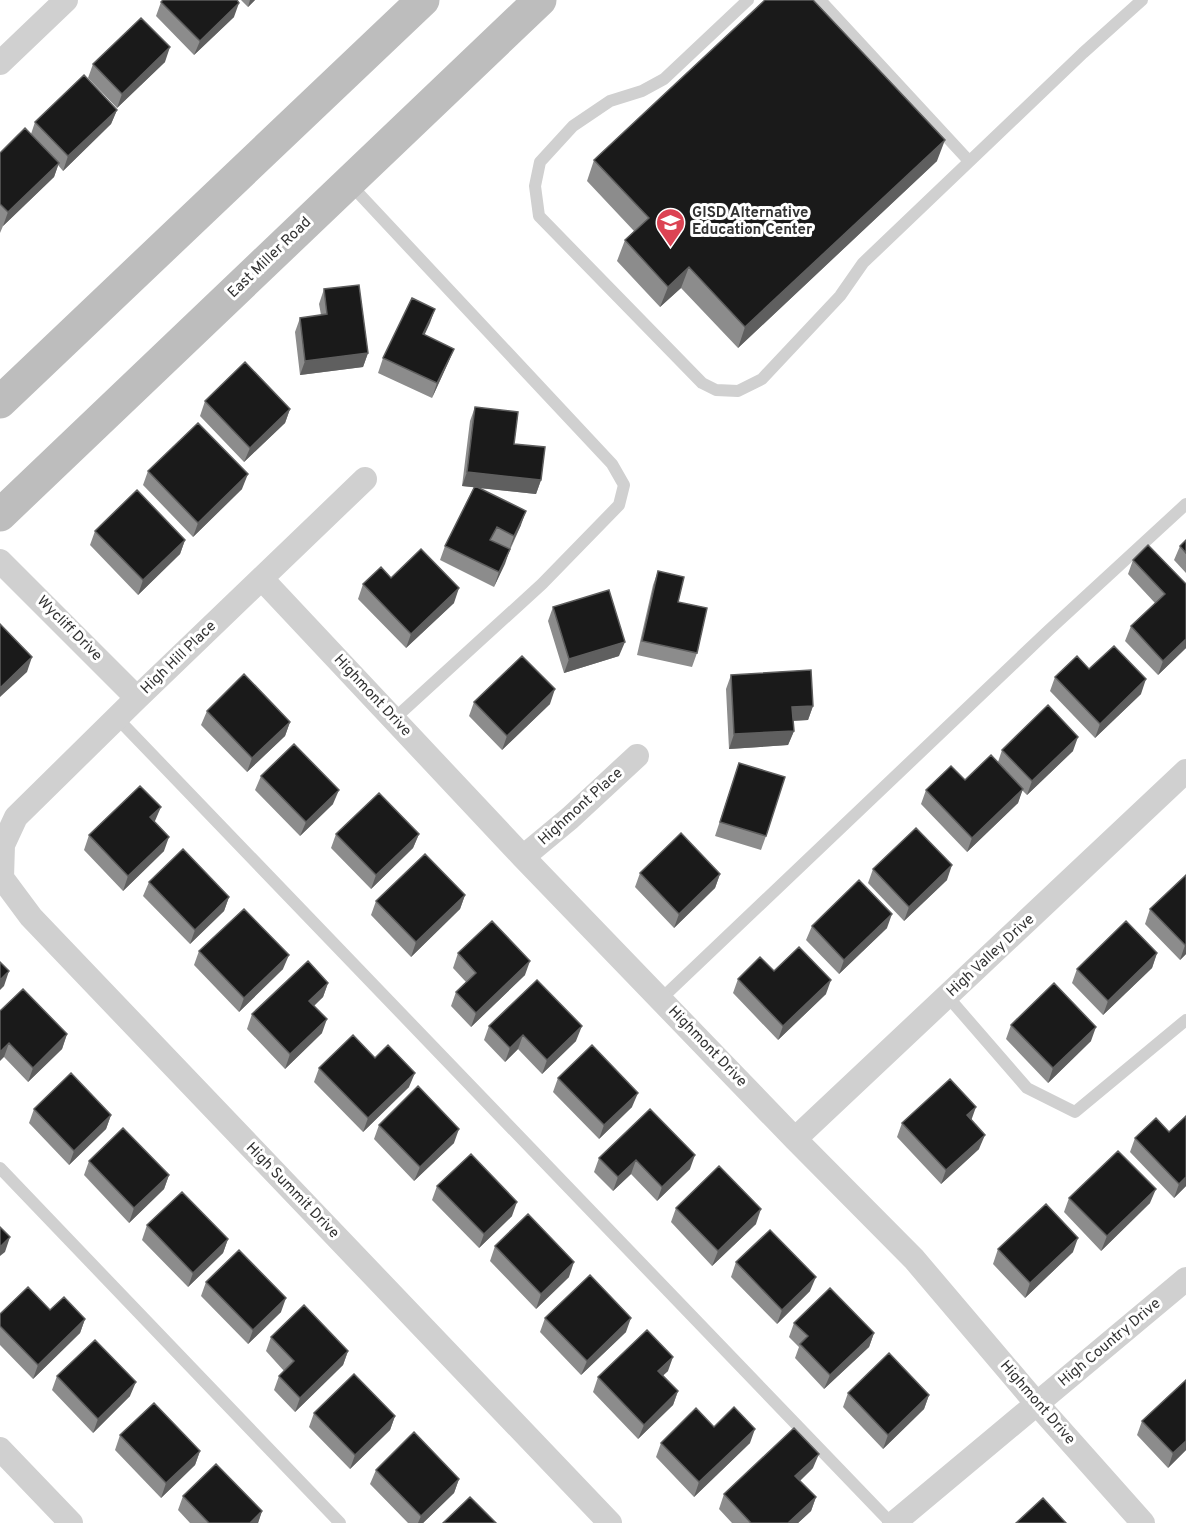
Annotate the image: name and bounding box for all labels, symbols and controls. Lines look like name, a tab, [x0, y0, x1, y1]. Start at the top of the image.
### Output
place label: GISD Alternative Education Center	[692, 204, 813, 240]
school or university icon: GISD Alternative Education Center	[655, 206, 687, 248]
street label: East Miller Road	[224, 213, 316, 303]
street label: Wycliff Drive	[32, 592, 106, 666]
street label: High Hill Place	[137, 617, 221, 699]
street label: Highmont Drive	[329, 651, 415, 741]
street label: Highmont Place	[535, 764, 627, 850]
street label: High Valley Drive	[943, 910, 1039, 1002]
street label: Highmont Drive	[663, 1002, 751, 1092]
street label: High Summit Drive	[241, 1139, 343, 1243]
street label: High Country Drive	[1055, 1295, 1165, 1391]
street label: Highmont Drive	[995, 1357, 1079, 1449]

